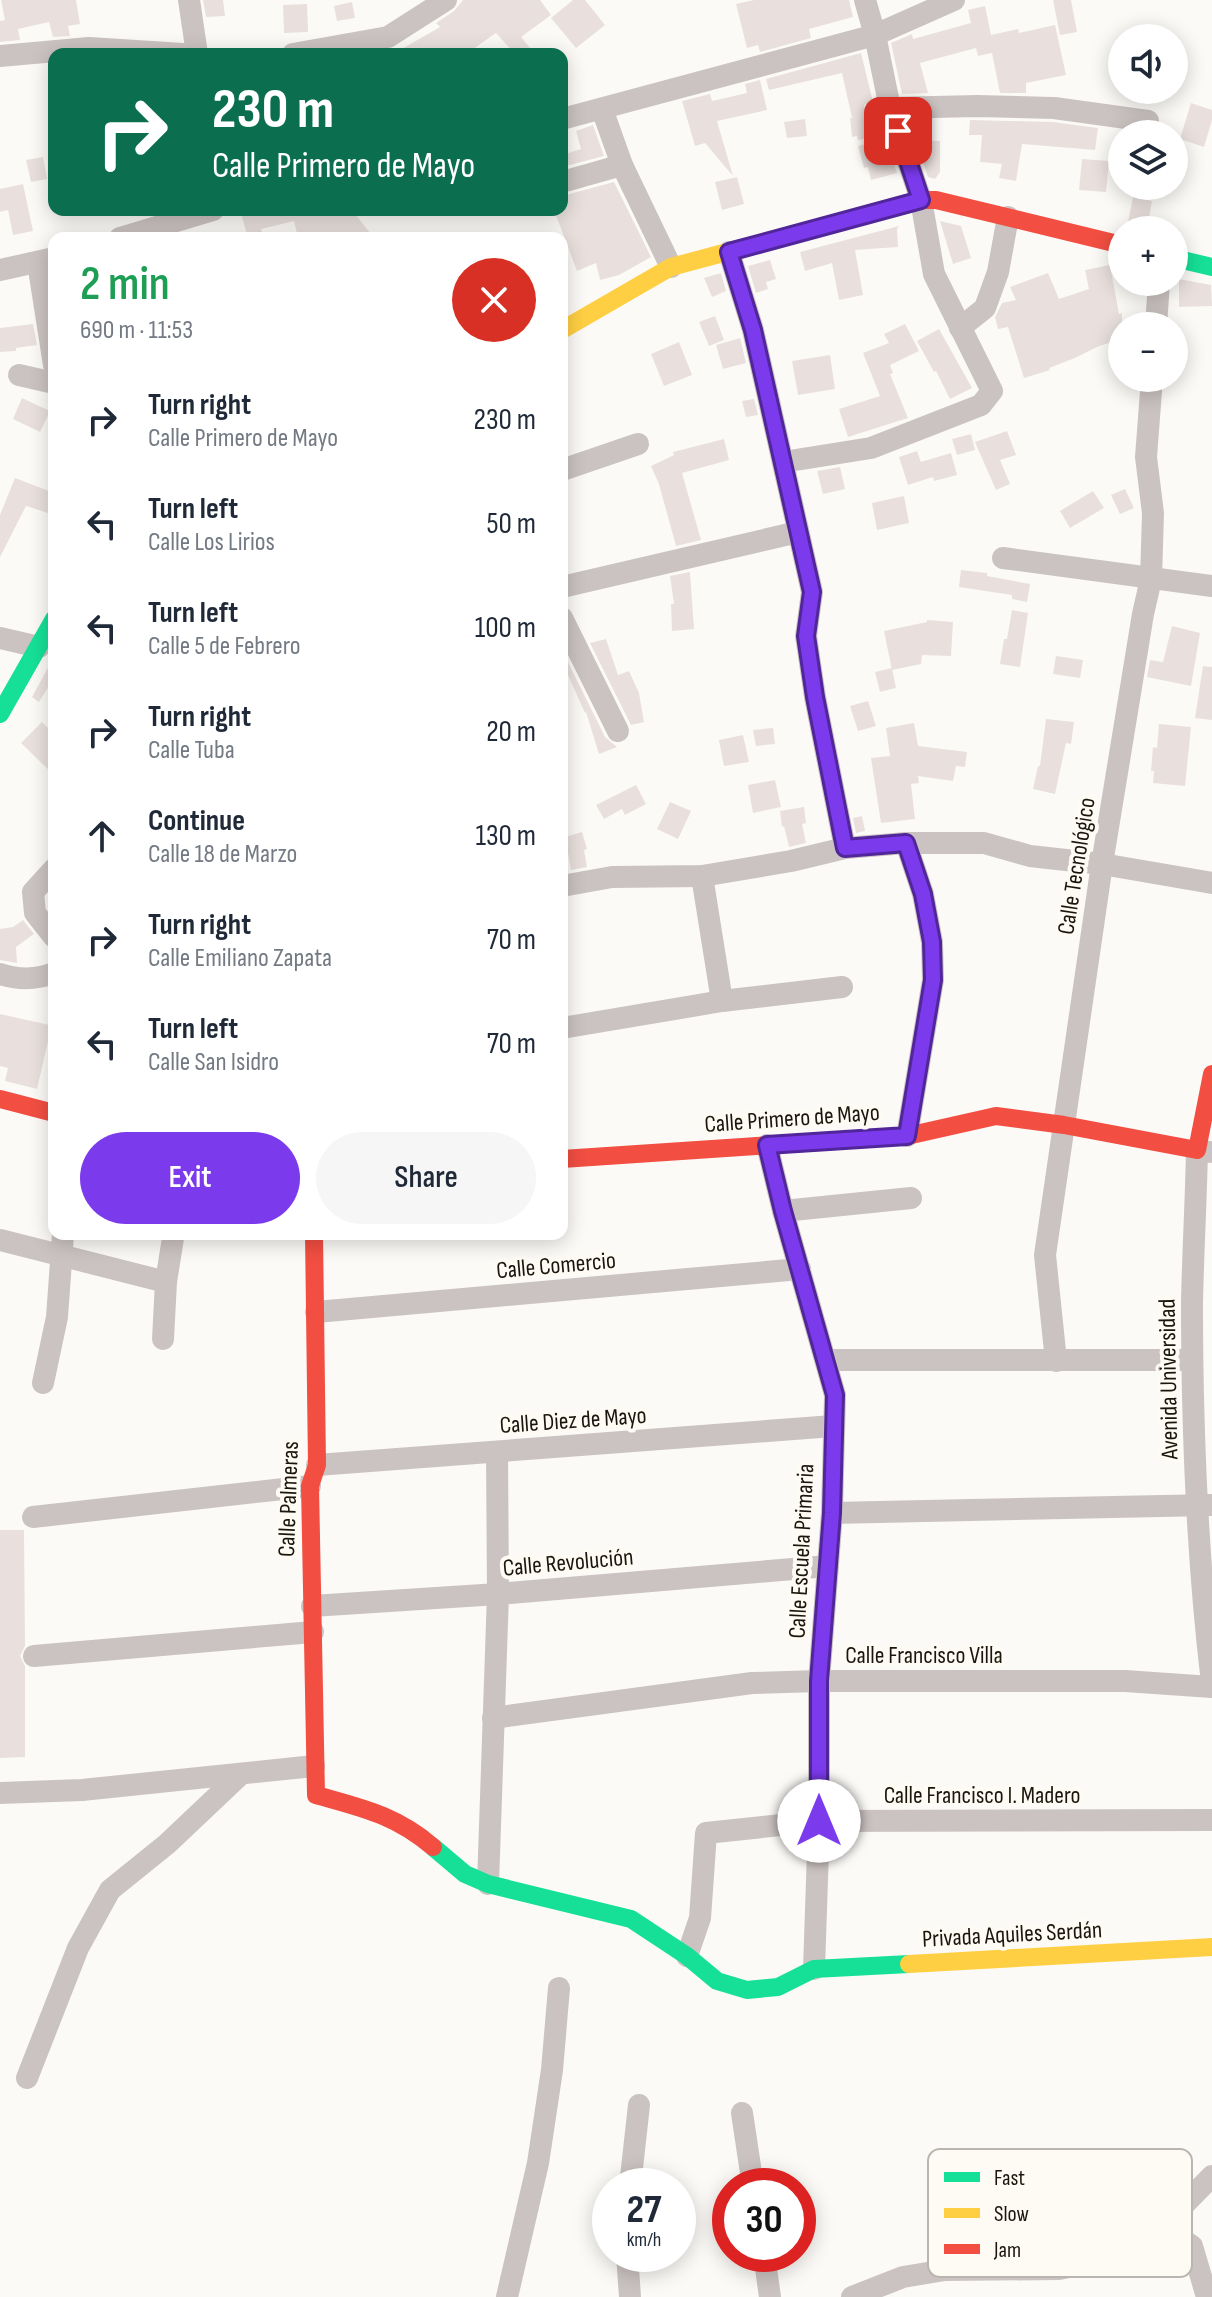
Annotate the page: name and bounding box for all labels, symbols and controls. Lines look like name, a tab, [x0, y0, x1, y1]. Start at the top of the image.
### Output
map controls	[1108, 24, 1188, 392]
button: sound	[1108, 24, 1188, 104]
text: 230 m	[212, 77, 334, 144]
icon: right	[80, 80, 184, 184]
pin	[864, 97, 932, 165]
icon: arrive	[876, 109, 920, 153]
button: layers	[1108, 120, 1188, 200]
text: Calle Primero de Mayo	[212, 145, 475, 188]
button: +	[1108, 216, 1188, 296]
text: 2 min	[80, 256, 170, 313]
button: close	[452, 258, 536, 342]
button: −	[1108, 312, 1188, 392]
text: 690 m · 11:53	[80, 315, 193, 346]
text: Turn right	[148, 387, 251, 423]
icon: right	[80, 398, 124, 442]
text: 230 m	[474, 402, 536, 438]
text: Calle Primero de Mayo	[148, 423, 338, 454]
text: Turn left	[148, 491, 238, 527]
icon: left	[80, 502, 124, 546]
text: 50 m	[487, 506, 536, 542]
text: Calle Los Lirios	[148, 527, 275, 558]
text: Turn left	[148, 595, 238, 631]
icon: left	[80, 606, 124, 650]
text: 100 m	[475, 610, 536, 646]
text: Calle 5 de Febrero	[148, 631, 301, 662]
text: Turn right	[148, 699, 251, 735]
icon: right	[80, 710, 124, 754]
text: 20 m	[486, 714, 536, 750]
text: Calle Tuba	[148, 735, 235, 766]
street label: Calle Tecnológico	[1051, 796, 1102, 937]
text: Continue	[148, 803, 245, 839]
icon: ahead	[80, 814, 124, 858]
text: 130 m	[476, 818, 536, 854]
text: Calle 18 de Marzo	[148, 839, 297, 870]
text: Turn right	[148, 907, 251, 943]
icon: right	[80, 918, 124, 962]
text: 70 m	[487, 922, 536, 958]
text: Calle Emiliano Zapata	[148, 943, 332, 974]
text: Turn left	[148, 1011, 238, 1047]
icon: left	[80, 1022, 124, 1066]
text: 70 m	[487, 1026, 536, 1062]
text: Calle San Isidro	[148, 1047, 279, 1078]
street label: Calle Primero de Mayo	[703, 1098, 881, 1139]
button: Exit	[80, 1132, 300, 1224]
button: Share	[316, 1132, 536, 1224]
street label: Calle Comercio	[495, 1246, 617, 1285]
street label: Avenida Universidad	[1153, 1298, 1184, 1461]
street label: Calle Diez de Mayo	[499, 1401, 647, 1440]
street label: Calle Palmeras	[272, 1441, 305, 1557]
street label: Calle Escuela Primaria	[782, 1463, 821, 1639]
street label: Calle Revolución	[502, 1542, 635, 1583]
street label: Calle Francisco Villa	[845, 1641, 1003, 1670]
position arrow	[777, 1779, 861, 1863]
street label: Calle Francisco I. Madero	[884, 1781, 1080, 1810]
street label: Privada Aquiles Serdán	[921, 1915, 1103, 1954]
legend	[928, 2149, 1192, 2277]
text: Fast	[994, 2165, 1025, 2192]
speed limit sign: 30	[712, 2168, 816, 2272]
text: 27	[627, 2186, 661, 2234]
text: Slow	[994, 2201, 1029, 2228]
text: km/h	[627, 2228, 661, 2252]
text: Jam	[993, 2237, 1021, 2264]

